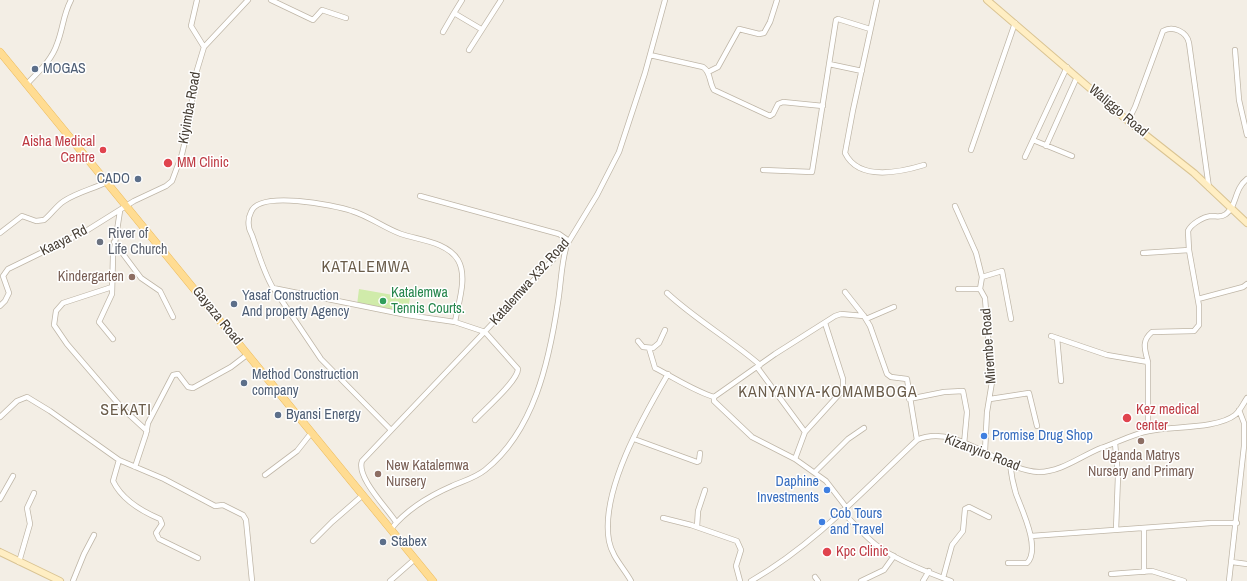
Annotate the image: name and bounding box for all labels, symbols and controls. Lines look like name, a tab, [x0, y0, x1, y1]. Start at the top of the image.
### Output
place label: MOGAS	[43, 61, 86, 77]
marker: MOGAS	[30, 64, 40, 74]
street label: Kiyimba Road	[175, 71, 205, 145]
street label: Waliggo Road	[1085, 81, 1151, 141]
place label: Aisha Medical Centre	[22, 134, 95, 166]
marker: Aisha Medical Centre	[98, 145, 108, 155]
place label: MM Clinic	[177, 155, 229, 171]
marker: MM Clinic	[162, 157, 174, 169]
place label: CADO	[97, 171, 130, 187]
marker: CADO	[133, 174, 143, 184]
street label: Kaaya Rd	[38, 222, 90, 260]
place label: River of Life Church	[108, 226, 167, 258]
street label: Katalemwa X32 Road	[487, 235, 573, 329]
marker: River of Life Church	[95, 237, 105, 247]
district label: KATALEMWA	[322, 258, 410, 278]
place label: Kindergarten	[58, 269, 124, 285]
marker: Kindergarten	[127, 272, 137, 282]
street label: Gayaza Road	[188, 283, 246, 349]
place label: Katalemwa Tennis Courts.	[391, 285, 465, 318]
place label: Yasaf Construction And property Agency	[242, 288, 349, 320]
marker: Katalemwa Tennis Courts.	[378, 296, 388, 306]
marker: Yasaf Construction And property Agency	[229, 299, 239, 309]
street label: Mirembe Road	[978, 308, 1000, 384]
place label: Method Construction company	[252, 367, 359, 400]
marker: Method Construction company	[239, 378, 249, 388]
district label: KANYANYA-KOMAMBOGA	[738, 383, 918, 403]
district label: SEKATI	[100, 401, 152, 421]
place label: Kez medical center	[1136, 402, 1199, 434]
place label: Byansi Energy	[286, 407, 361, 423]
marker: Byansi Energy	[273, 410, 283, 420]
marker: Kez medical center	[1121, 412, 1133, 424]
place label: Promise Drug Shop	[992, 428, 1093, 444]
street label: Kizanyiro Road	[942, 431, 1022, 475]
marker: Promise Drug Shop	[979, 431, 989, 441]
marker: Uganda Matrys Nursery and Primary	[1136, 436, 1146, 446]
place label: Uganda Matrys Nursery and Primary	[1088, 448, 1194, 480]
place label: New Katalemwa Nursery	[386, 458, 469, 490]
marker: New Katalemwa Nursery	[373, 469, 383, 479]
place label: Daphine Investments	[757, 474, 819, 506]
marker: Daphine Investments	[822, 485, 832, 495]
place label: Cob Tours and Travel	[830, 506, 884, 538]
marker: Cob Tours and Travel	[817, 517, 827, 527]
place label: Stabex	[391, 534, 427, 550]
marker: Stabex	[378, 537, 388, 547]
place label: Kpc Clinic	[836, 544, 888, 560]
marker: Kpc Clinic	[821, 546, 833, 558]

